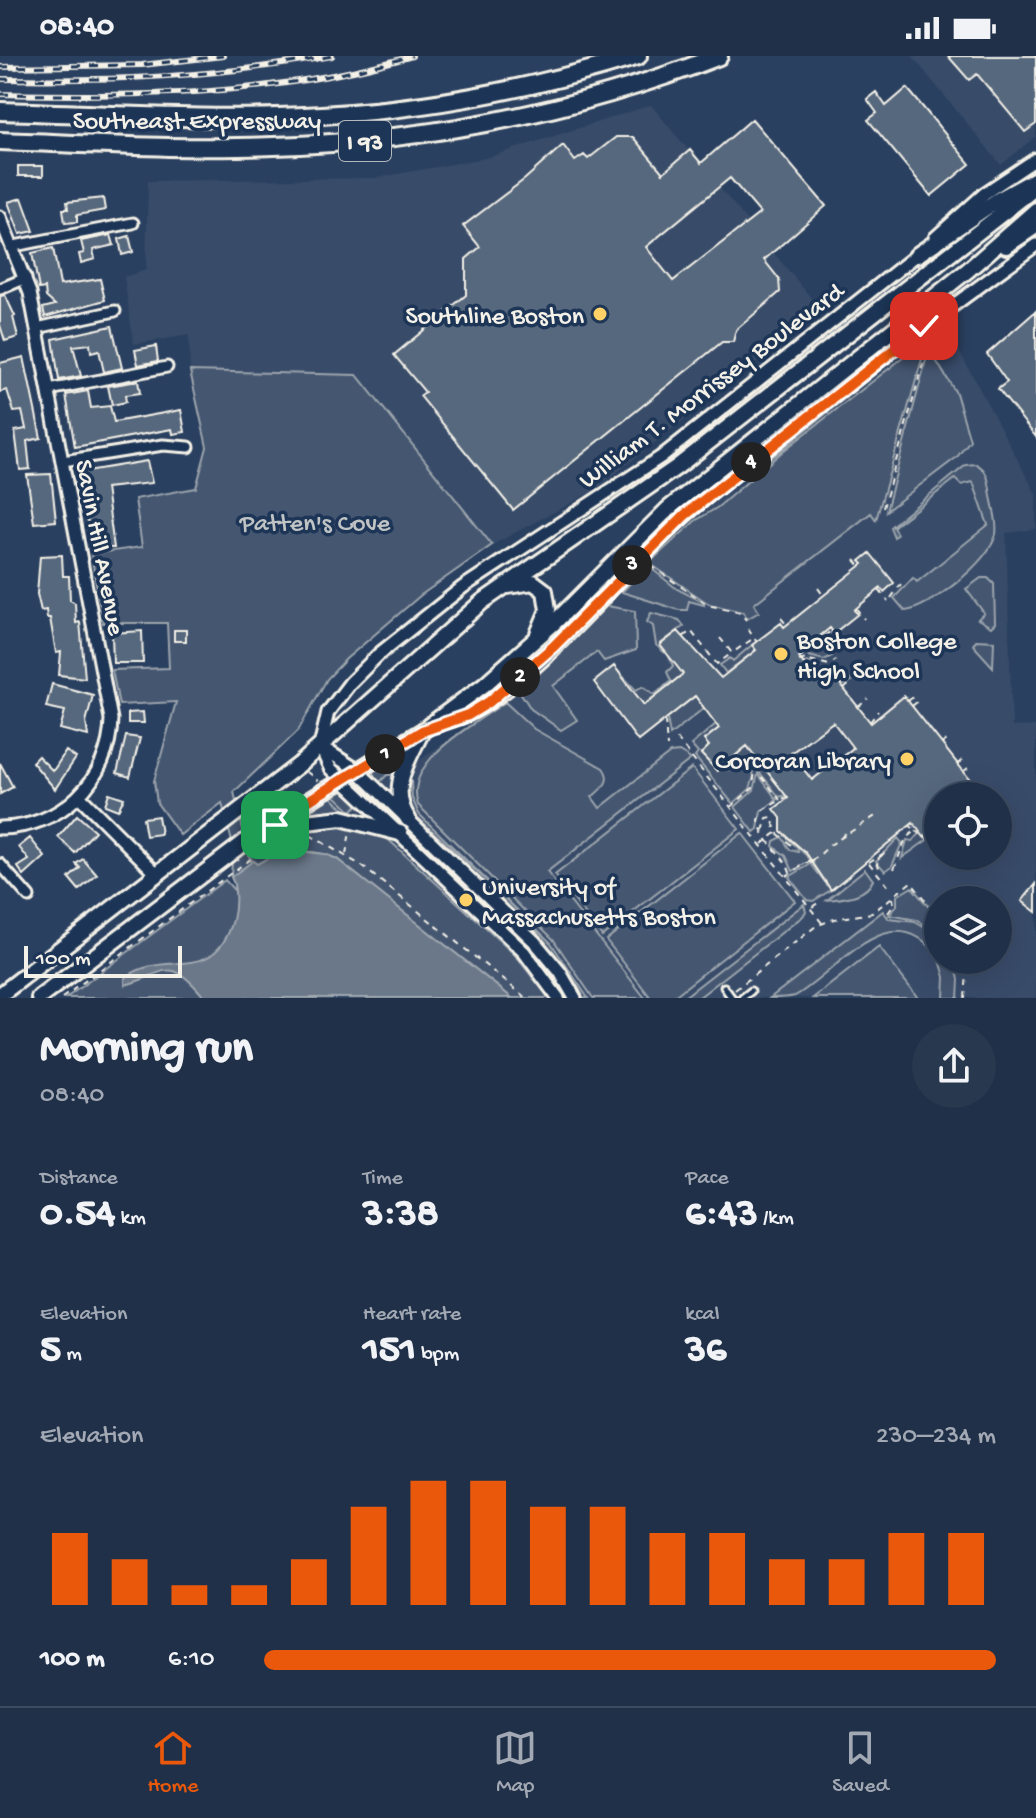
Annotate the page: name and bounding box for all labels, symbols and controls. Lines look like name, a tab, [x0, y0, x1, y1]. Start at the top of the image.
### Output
text: 08:40	[40, 11, 114, 46]
street label: Southeast Expressway	[73, 108, 321, 139]
road number: I 93	[339, 121, 391, 161]
street label: William T. Morrissey Boulevard	[574, 277, 853, 497]
pin	[890, 292, 958, 360]
place label: Southline Boston	[406, 303, 585, 334]
icon: check	[902, 304, 946, 348]
marker: Southline Boston	[591, 305, 609, 323]
pin: 4	[731, 442, 771, 482]
text: 4	[746, 449, 756, 475]
street label: Savin Hill Avenue	[65, 457, 130, 639]
park label: Patten's Cove	[239, 510, 391, 541]
pin: 3	[612, 545, 652, 585]
text: 3	[626, 552, 638, 578]
place label: Boston College High School	[796, 628, 957, 689]
marker: Boston College High School	[772, 645, 790, 663]
pin: 2	[500, 657, 540, 697]
text: 2	[515, 664, 525, 690]
pin: 1	[365, 734, 405, 774]
text: 1	[381, 741, 389, 767]
place label: Corcoran Library	[715, 748, 891, 779]
marker: Corcoran Library	[898, 750, 916, 768]
map controls	[924, 782, 1012, 974]
button: locate	[924, 782, 1012, 870]
pin	[241, 791, 309, 859]
icon: arrive	[253, 803, 297, 847]
place label: University of Massachusetts Boston	[482, 874, 716, 935]
button: layers	[924, 886, 1012, 974]
marker: University of Massachusetts Boston	[457, 891, 475, 909]
scale bar	[24, 942, 182, 978]
text: 100 m	[36, 947, 91, 973]
button: share	[912, 1024, 996, 1108]
text: Morning run	[40, 1025, 253, 1077]
text: 08:40	[40, 1081, 104, 1112]
text: Distance	[40, 1166, 118, 1192]
text: Time	[363, 1166, 403, 1192]
text: Pace	[685, 1166, 729, 1192]
text: 0.54	[40, 1192, 115, 1239]
text: 3:38	[363, 1192, 439, 1239]
text: 6:43	[685, 1192, 758, 1239]
text: km	[115, 1206, 146, 1232]
text: /km	[758, 1206, 794, 1232]
text: Elevation	[40, 1302, 127, 1328]
text: Heart rate	[363, 1302, 461, 1328]
text: kcal	[685, 1302, 720, 1328]
text: 5	[40, 1328, 61, 1375]
text: 151	[363, 1328, 416, 1375]
text: 36	[685, 1328, 726, 1375]
text: m	[61, 1342, 82, 1368]
text: bpm	[416, 1342, 459, 1368]
text: Elevation	[40, 1422, 143, 1453]
text: 230–234 m	[876, 1422, 996, 1453]
text: 100 m	[40, 1645, 105, 1676]
text: 6:10	[168, 1645, 215, 1676]
tab: Home	[147, 1726, 198, 1800]
tab: Map	[493, 1726, 537, 1800]
tab: Saved	[832, 1726, 889, 1800]

